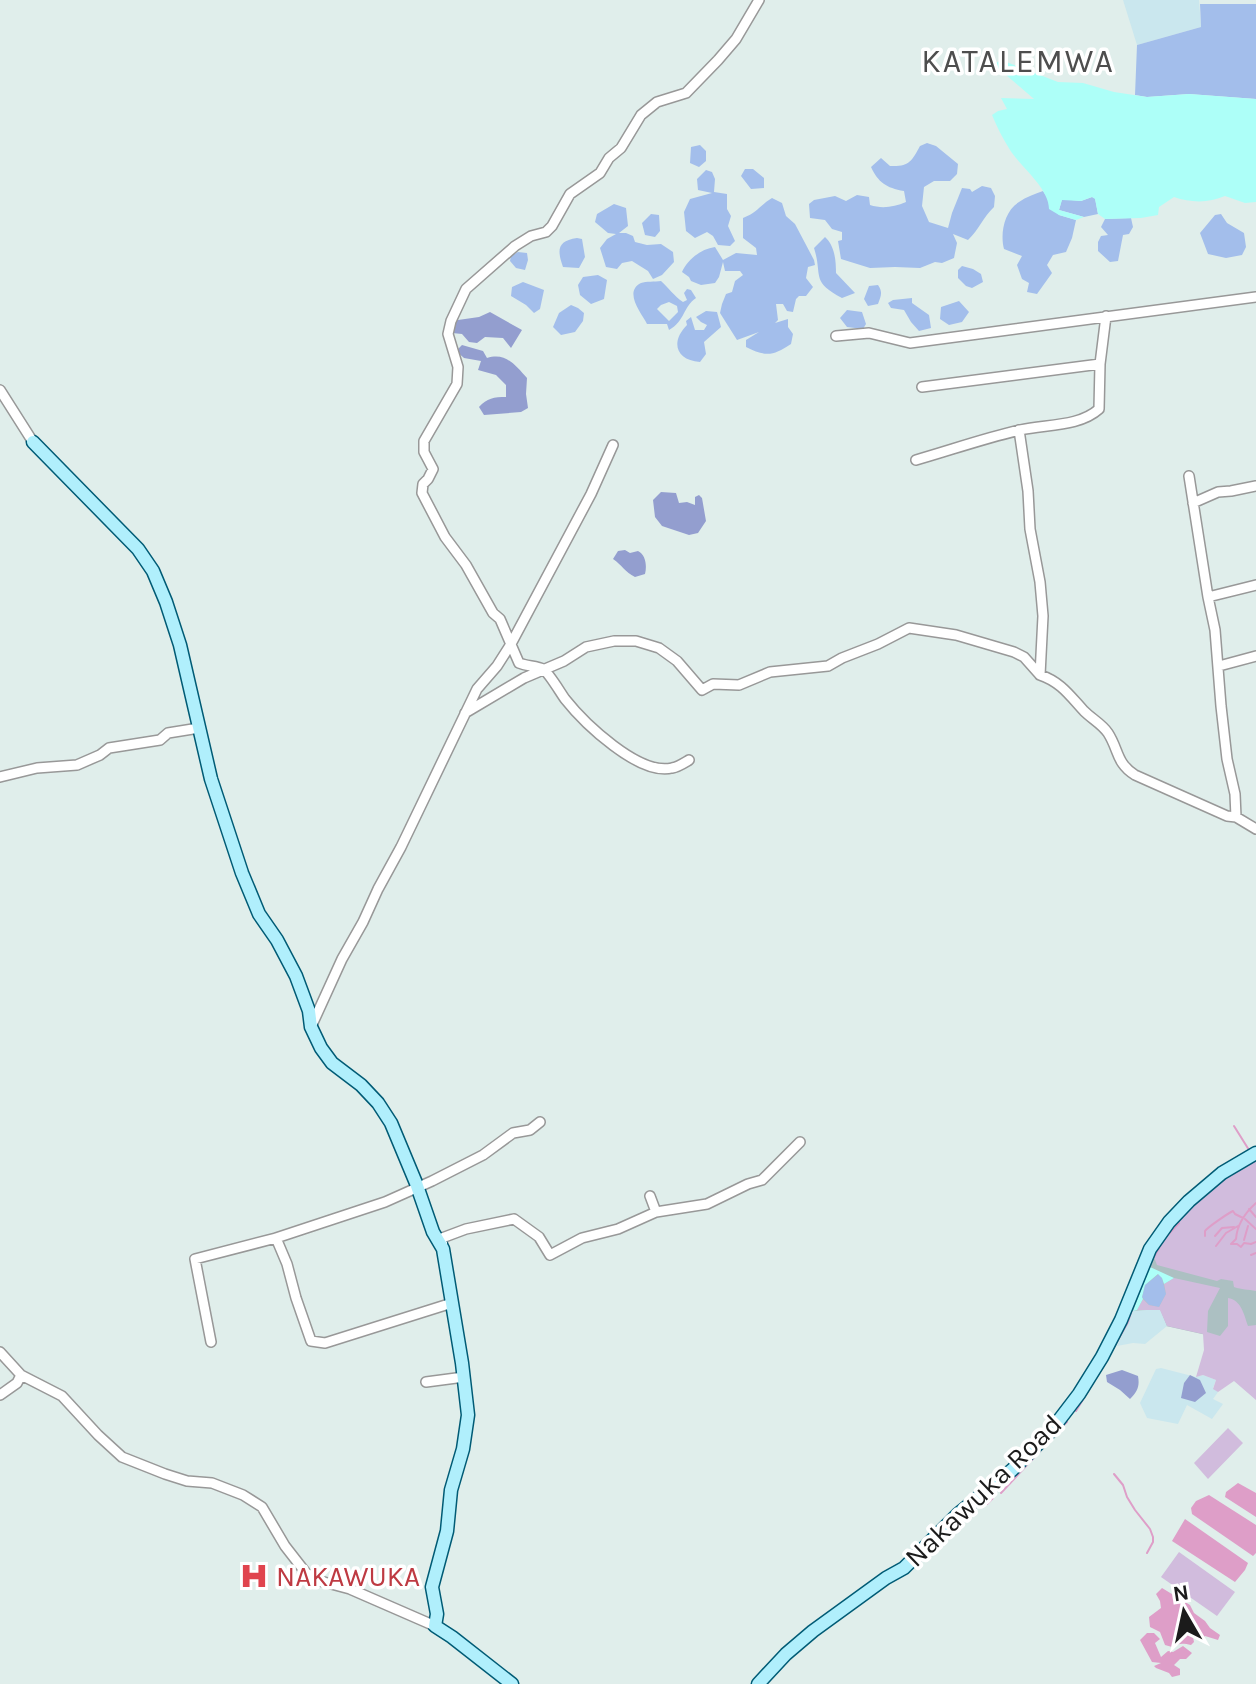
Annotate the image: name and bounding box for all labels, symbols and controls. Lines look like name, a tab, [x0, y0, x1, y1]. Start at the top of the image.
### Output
district label: KATALEMWA	[921, 43, 1115, 80]
street label: Nakawuka Road	[898, 1407, 1069, 1574]
place label: NAKAWUKA	[276, 1560, 420, 1593]
hospital icon: NAKAWUKA	[239, 1561, 269, 1591]
north arrow	[1144, 1572, 1224, 1652]
text: N	[1171, 1579, 1191, 1607]

